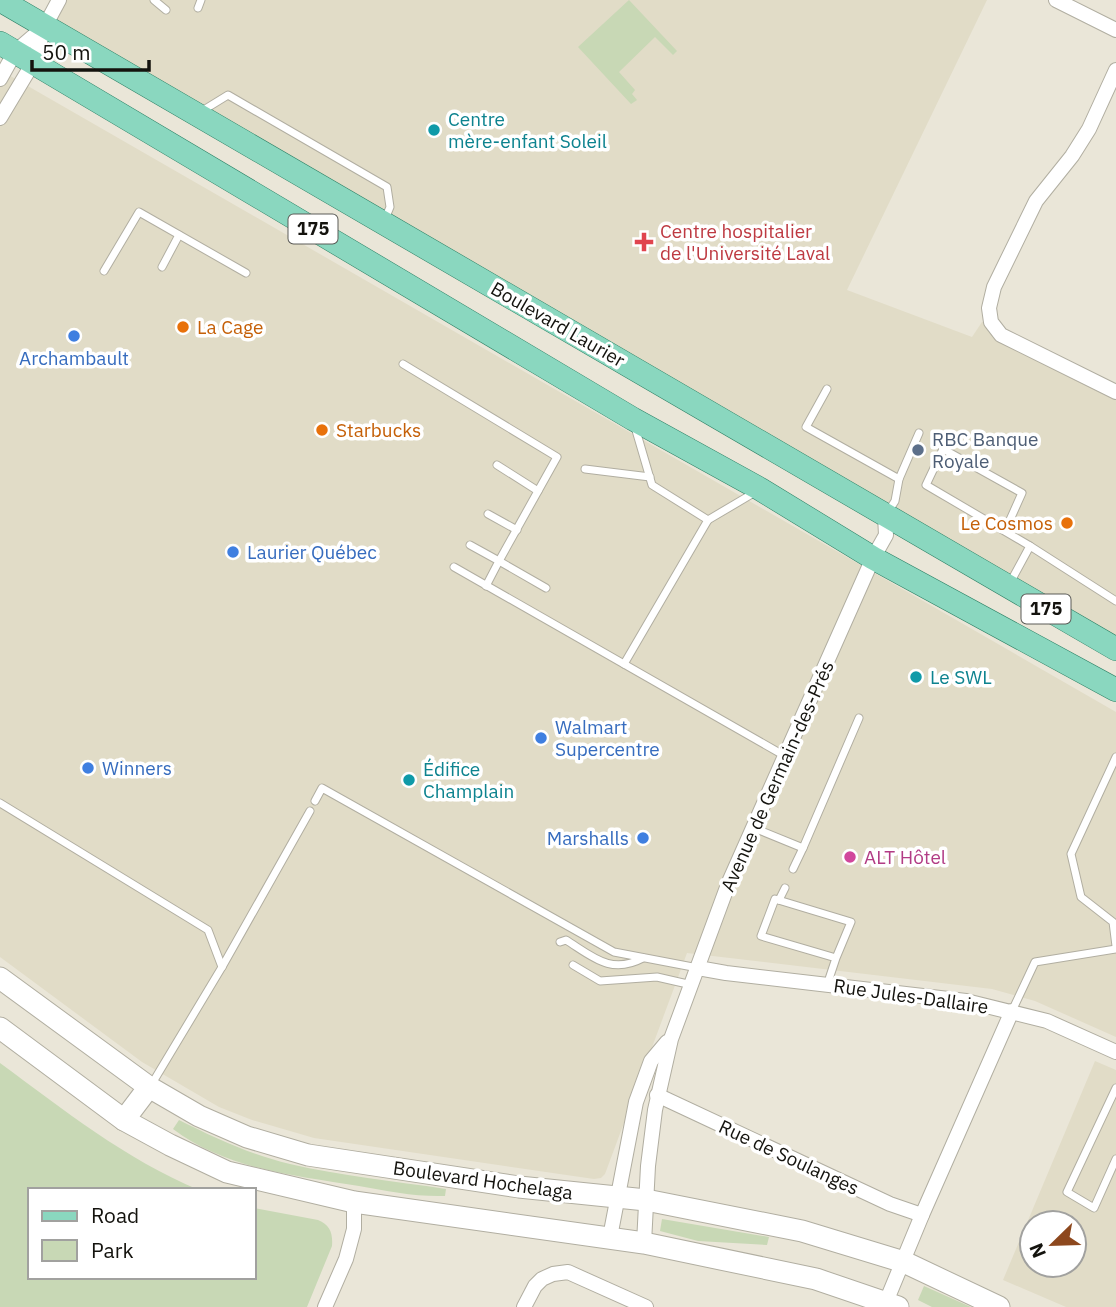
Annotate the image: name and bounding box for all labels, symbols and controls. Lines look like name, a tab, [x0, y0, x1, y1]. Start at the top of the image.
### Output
scale bar	[32, 28, 149, 72]
text: 50 m	[42, 38, 91, 66]
place label: Centre mère-enfant Soleil	[448, 107, 607, 153]
marker: Centre mère-enfant Soleil	[426, 122, 442, 138]
road number: 175	[288, 214, 338, 244]
place label: Centre hospitalier de l'Université Laval	[660, 219, 830, 265]
marker: Centre hospitalier de l'Université Laval	[634, 232, 654, 252]
street label: Boulevard Laurier	[487, 276, 629, 372]
place label: La Cage	[197, 315, 263, 339]
marker: La Cage	[175, 319, 191, 335]
marker: Archambault	[66, 328, 82, 344]
place label: Archambault	[19, 346, 129, 370]
place label: Starbucks	[336, 418, 421, 442]
marker: Starbucks	[314, 422, 330, 438]
place label: RBC Banque Royale	[932, 427, 1038, 473]
marker: RBC Banque Royale	[910, 442, 926, 458]
place label: Le Cosmos	[961, 511, 1053, 535]
marker: Le Cosmos	[1059, 515, 1075, 531]
place label: Laurier Québec	[247, 540, 377, 564]
marker: Laurier Québec	[225, 544, 241, 560]
road number: 175	[1021, 594, 1070, 624]
street label: Avenue de Germain-des-Prés	[715, 657, 839, 895]
place label: Le SWL	[930, 665, 992, 689]
marker: Le SWL	[908, 669, 924, 685]
place label: Walmart Supercentre	[555, 715, 660, 761]
marker: Walmart Supercentre	[533, 730, 549, 746]
place label: Winners	[102, 756, 172, 780]
place label: Édifice Champlain	[423, 757, 514, 803]
marker: Winners	[80, 760, 96, 776]
marker: Édifice Champlain	[401, 772, 417, 788]
place label: Marshalls	[547, 826, 629, 850]
marker: Marshalls	[635, 830, 651, 846]
place label: ALT Hôtel	[864, 845, 946, 869]
marker: ALT Hôtel	[842, 849, 858, 865]
street label: Rue Jules-Dallaire	[832, 973, 990, 1019]
street label: Rue de Soulanges	[715, 1114, 863, 1200]
street label: Boulevard Hochelaga	[392, 1156, 574, 1204]
legend	[28, 1188, 256, 1279]
text: Road	[91, 1201, 139, 1229]
north arrow	[1018, 1209, 1088, 1279]
text: Park	[91, 1236, 134, 1264]
text: N	[1024, 1240, 1051, 1262]

